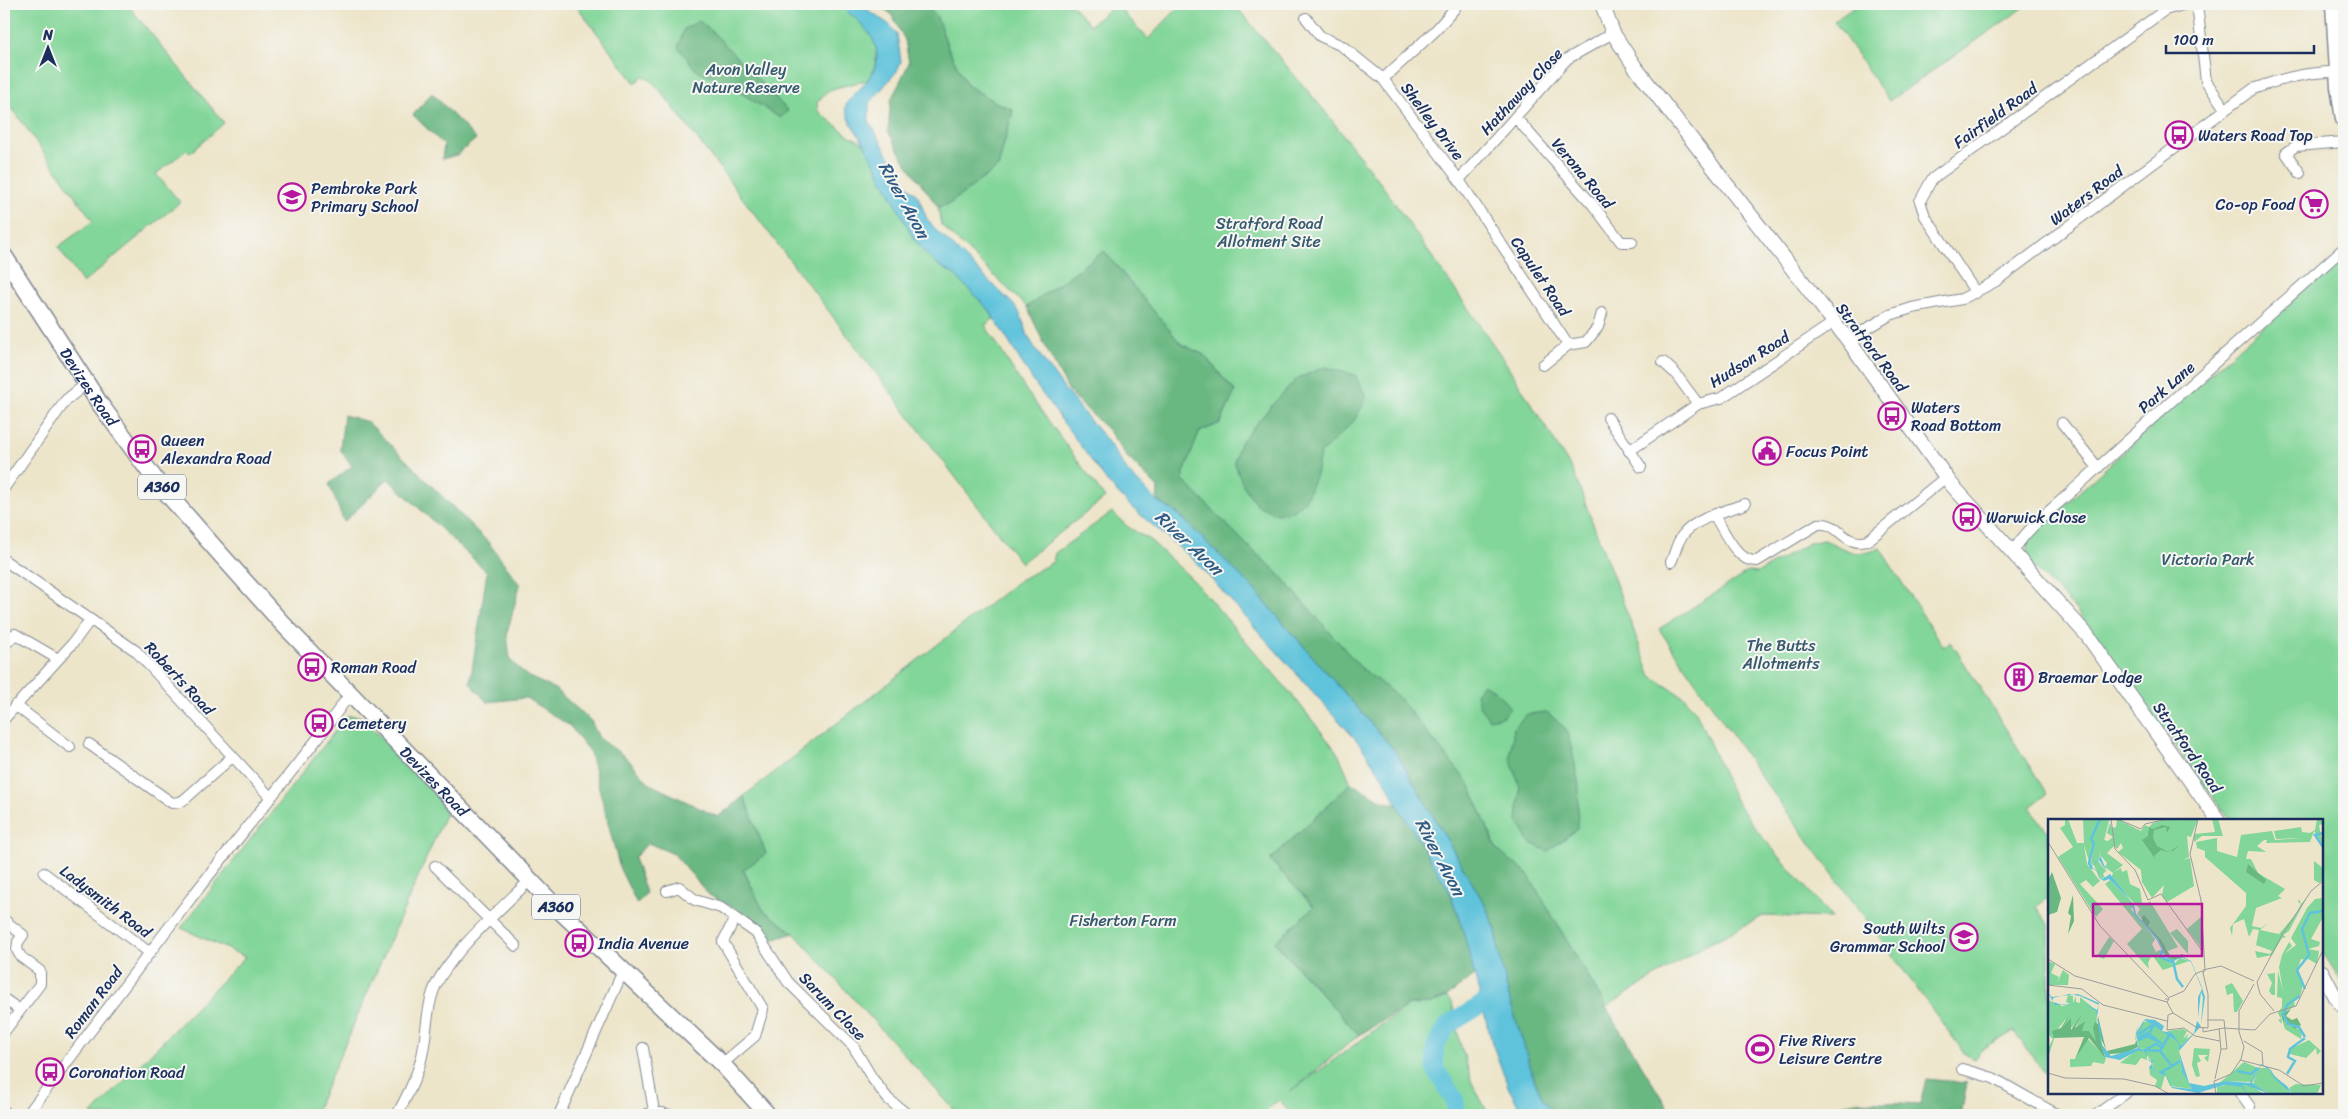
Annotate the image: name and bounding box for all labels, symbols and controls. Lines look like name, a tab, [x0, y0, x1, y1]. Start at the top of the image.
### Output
north arrow	[22, 22, 72, 72]
scale bar	[2166, 22, 2313, 54]
text: N	[42, 23, 53, 48]
text: 100 m	[2173, 27, 2214, 53]
street label: Hathaway Close	[1473, 41, 1570, 142]
park label: Avon Valley Nature Reserve	[692, 55, 800, 102]
street label: Fairfield Road	[1947, 74, 2045, 156]
street label: Shelley Drive	[1393, 76, 1472, 167]
bus stop icon: Waters Road Top	[2164, 120, 2194, 150]
place label: Waters Road Top	[2198, 121, 2313, 150]
street label: Verona Road	[1544, 131, 1622, 217]
water label: River Avon	[870, 155, 940, 247]
street label: Waters Road	[2043, 157, 2131, 233]
place label: Pembroke Park Primary School	[311, 174, 419, 221]
school or university icon: Pembroke Park Primary School	[277, 182, 307, 212]
supermarket icon: Co-op Food	[2299, 189, 2329, 219]
place label: Co-op Food	[2216, 190, 2297, 219]
park label: Stratford Road Allotment Site	[1216, 209, 1324, 256]
street label: Capulet Road	[1503, 230, 1579, 324]
street label: Stratford Road	[1828, 296, 1916, 400]
street label: Hudson Road	[1703, 322, 1797, 396]
street label: Devizes Road	[52, 341, 127, 434]
street label: Park Lane	[2131, 354, 2202, 421]
place label: Waters Road Bottom	[1911, 393, 2001, 440]
bus stop icon: Waters Road Bottom	[1877, 401, 1907, 431]
place label: Queen Alexandra Road	[160, 426, 272, 473]
bus stop icon: Queen Alexandra Road	[127, 434, 157, 464]
public building icon: Focus Point	[1752, 436, 1782, 466]
place label: Focus Point	[1786, 437, 1868, 466]
road number: A360	[138, 474, 186, 500]
bus stop icon: Warwick Close	[1952, 502, 1982, 532]
water label: River Avon	[1147, 503, 1232, 585]
place label: Warwick Close	[1986, 503, 2086, 532]
park label: Victoria Park	[2162, 545, 2255, 574]
park label: The Butts Allotments	[1741, 631, 1820, 678]
street label: Roberts Road	[137, 634, 223, 724]
bus stop icon: Roman Road	[297, 652, 327, 682]
place label: Roman Road	[331, 653, 418, 682]
building icon: Braemar Lodge	[2004, 662, 2034, 692]
place label: Braemar Lodge	[2038, 663, 2142, 692]
street label: Stratford Road	[2145, 695, 2231, 801]
bus stop icon: Cemetery	[304, 708, 334, 738]
place label: Cemetery	[338, 709, 407, 738]
street label: Devizes Road	[392, 739, 477, 825]
water label: River Avon	[1406, 812, 1475, 904]
inset map	[2048, 819, 2323, 1094]
street label: Ladysmith Road	[53, 857, 159, 947]
road number: A360	[532, 894, 580, 920]
park label: Fisherton Farm	[1070, 906, 1176, 935]
place label: South Wilts Grammar School	[1830, 914, 1946, 961]
school or university icon: South Wilts Grammar School	[1949, 922, 1979, 952]
bus stop icon: India Avenue	[564, 928, 594, 958]
place label: India Avenue	[597, 929, 689, 958]
street label: Roman Road	[56, 958, 132, 1045]
street label: Sarum Close	[792, 965, 874, 1048]
place label: Five Rivers Leisure Centre	[1779, 1026, 1882, 1073]
sports icon: Five Rivers Leisure Centre	[1745, 1034, 1775, 1064]
bus stop icon: Coronation Road	[35, 1057, 65, 1087]
place label: Coronation Road	[69, 1058, 186, 1087]

